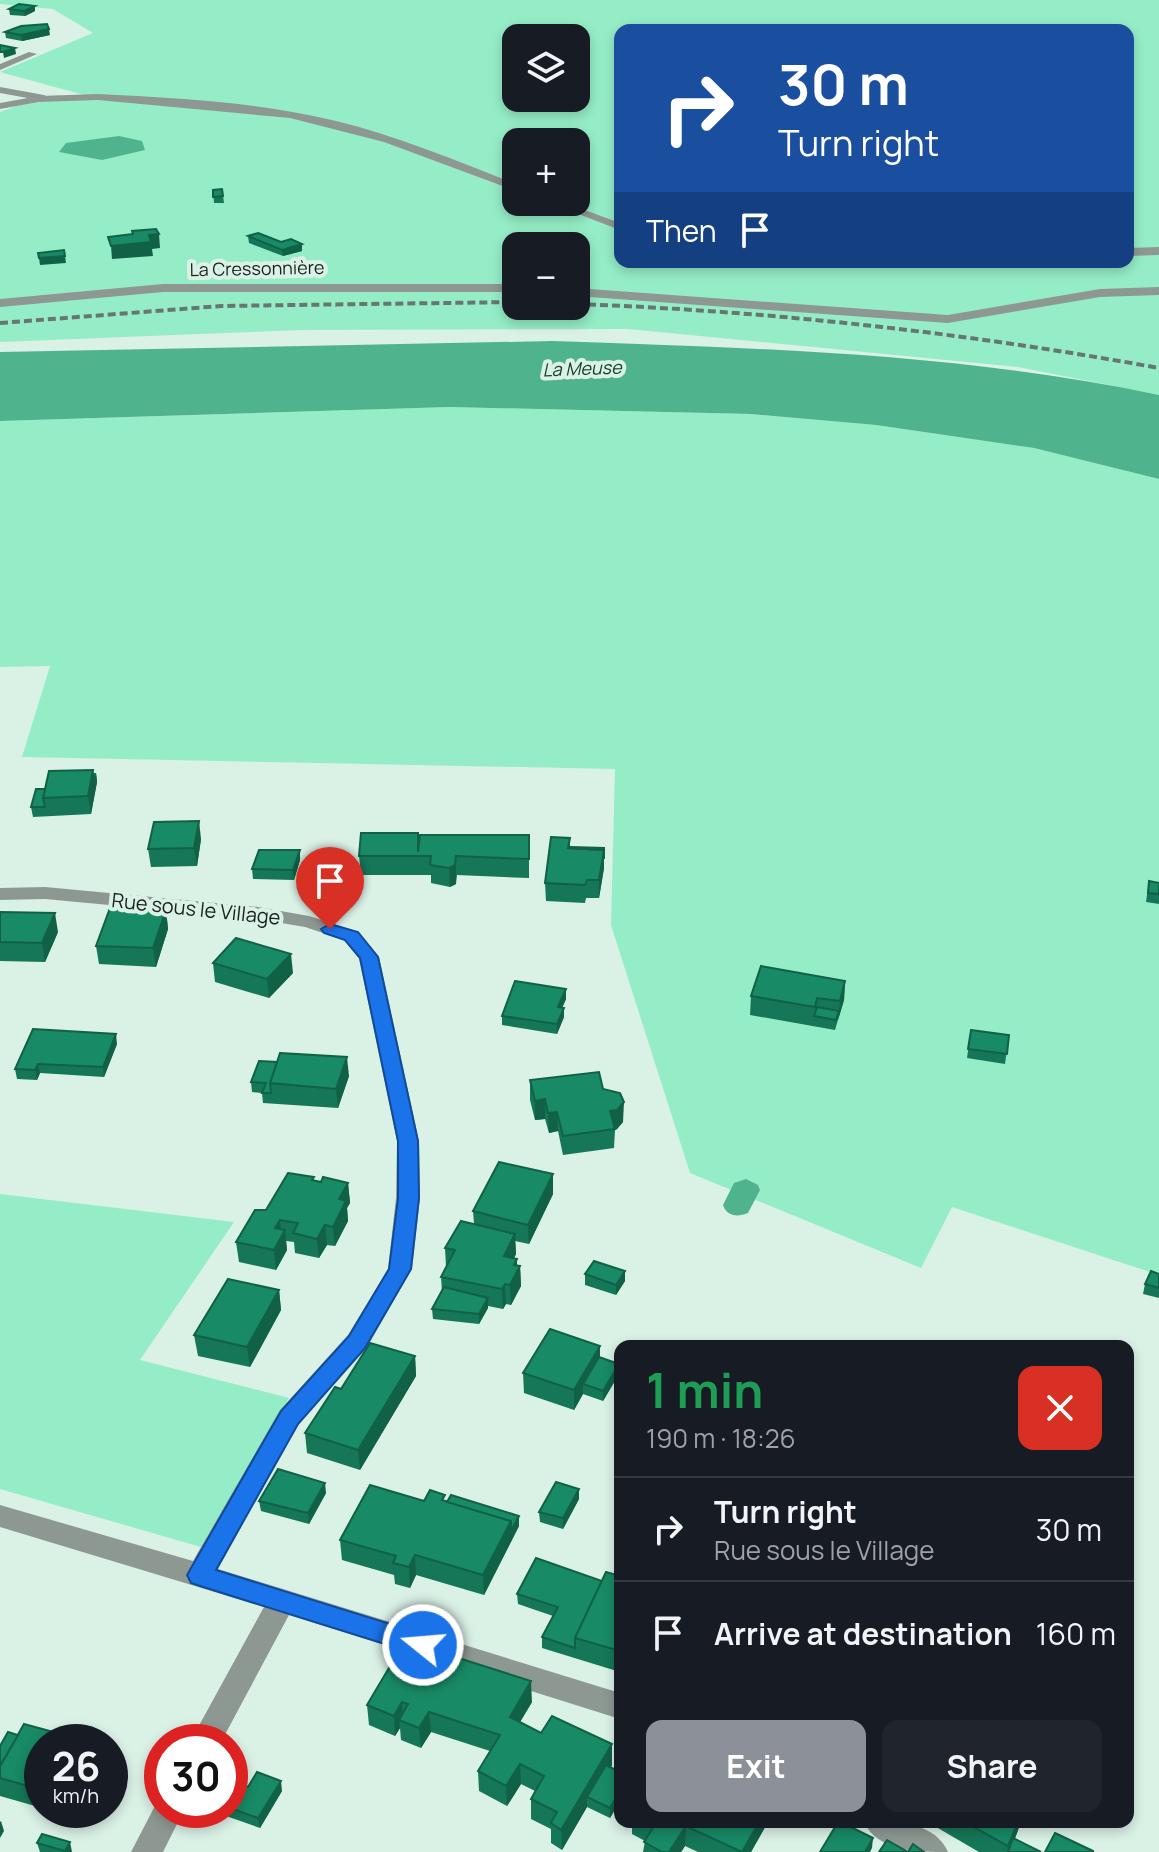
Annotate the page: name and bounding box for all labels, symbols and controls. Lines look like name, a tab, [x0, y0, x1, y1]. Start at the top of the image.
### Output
map controls	[502, 24, 590, 320]
button: layers	[502, 24, 590, 112]
text: 30 m	[778, 45, 909, 122]
icon: right	[646, 56, 750, 160]
text: Turn right	[778, 118, 939, 167]
button: +	[502, 128, 590, 216]
icon: arrive	[733, 208, 777, 252]
text: Then	[646, 210, 717, 251]
button: −	[502, 232, 590, 320]
street label: La Cressonnière	[189, 255, 325, 281]
water label: La Meuse	[542, 355, 623, 381]
pin	[296, 847, 364, 929]
icon: arrive	[308, 859, 352, 903]
street label: Rue sous le Village	[110, 886, 282, 931]
text: 1 min	[646, 1357, 763, 1422]
button: close	[1018, 1366, 1102, 1450]
text: 190 m · 18:26	[646, 1420, 796, 1456]
text: Turn right	[714, 1491, 857, 1532]
icon: right	[646, 1507, 690, 1551]
text: 30 m	[1036, 1509, 1102, 1550]
text: Rue sous le Village	[714, 1532, 934, 1568]
position arrow	[381, 1603, 465, 1687]
icon: arrive	[646, 1611, 690, 1655]
text: Arrive at destination	[714, 1613, 1012, 1654]
text: 160 m	[1036, 1613, 1116, 1654]
button: Exit	[646, 1720, 866, 1812]
button: Share	[882, 1720, 1102, 1812]
speed limit sign: 30	[144, 1724, 248, 1828]
text: 26	[52, 1738, 100, 1793]
text: km/h	[53, 1782, 99, 1809]

